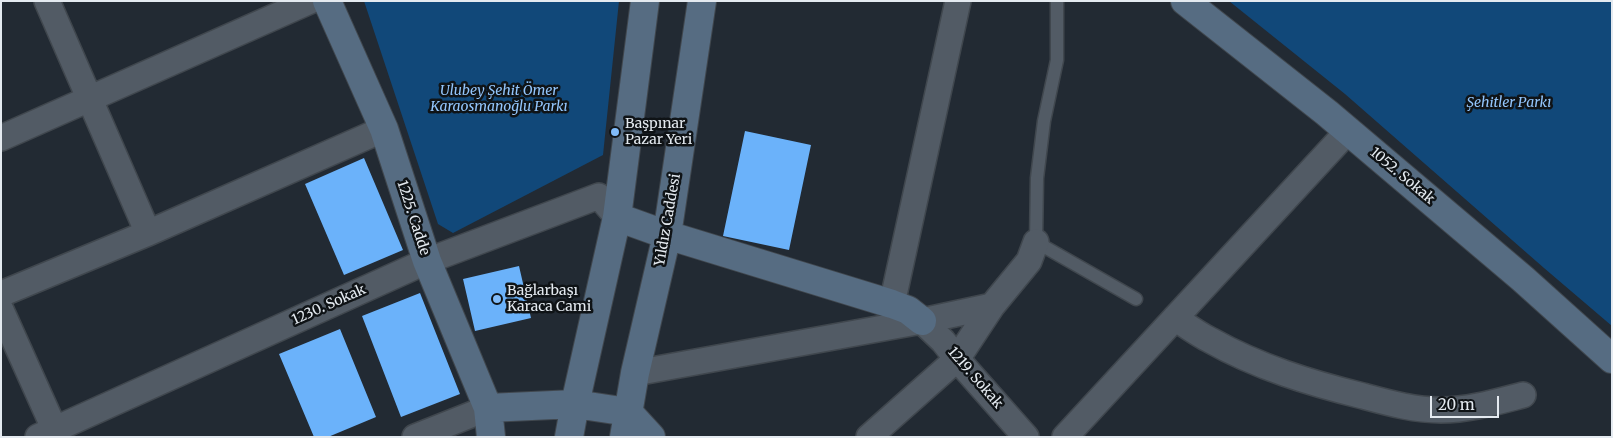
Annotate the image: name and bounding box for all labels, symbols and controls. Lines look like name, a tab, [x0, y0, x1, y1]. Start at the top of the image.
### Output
park label: Ulubey Şehit Ömer Karaosmanoğlu Parkı	[430, 83, 568, 115]
park label: Şehitler Parkı	[1467, 95, 1551, 111]
place label: Başpınar Pazar Yeri	[625, 116, 692, 148]
marker: Başpınar Pazar Yeri	[609, 126, 621, 138]
street label: 1052. Sokak	[1366, 144, 1438, 208]
street label: Yıldız Caddesi	[652, 172, 684, 268]
street label: 1225. Cadde	[393, 179, 433, 257]
street label: 1230. Sokak	[290, 281, 368, 329]
place label: Bağlarbaşı Karaca Cami	[507, 283, 591, 316]
marker: Bağlarbaşı Karaca Cami	[491, 293, 503, 305]
street label: 1219. Sokak	[944, 344, 1006, 412]
scale bar	[1433, 386, 1502, 418]
text: 20 m	[1438, 395, 1475, 414]

